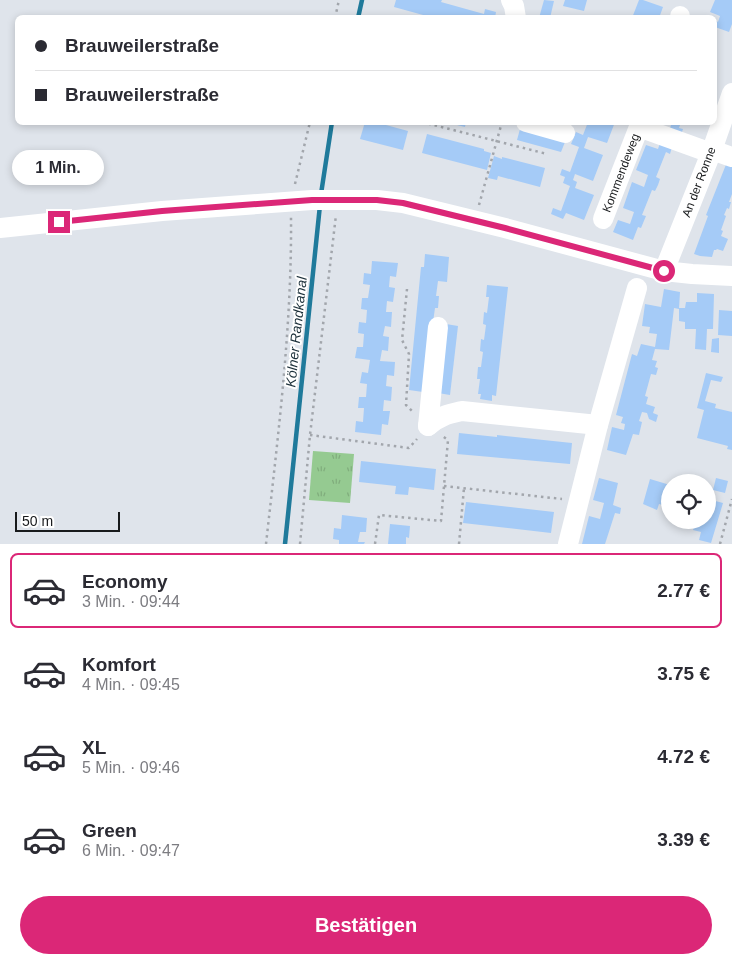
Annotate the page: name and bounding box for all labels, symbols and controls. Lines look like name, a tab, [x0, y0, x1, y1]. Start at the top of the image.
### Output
text: Brauweilerstraße	[65, 35, 219, 56]
text: Brauweilerstraße	[65, 84, 219, 105]
street label: Kommendeweg	[600, 132, 642, 214]
street label: An der Ronne	[679, 145, 719, 219]
callout: 1 Min.	[13, 150, 105, 184]
text: 1 Min.	[35, 159, 81, 176]
route end	[48, 211, 70, 233]
route start	[653, 260, 675, 282]
water label: Kölner Randkanal	[282, 275, 310, 388]
map controls	[661, 474, 716, 529]
button: locate	[661, 474, 716, 529]
scale bar	[15, 509, 120, 532]
text: 50 m	[22, 513, 53, 529]
icon: car	[22, 568, 67, 613]
text: Economy	[82, 571, 168, 592]
text: 2.77 €	[657, 580, 710, 601]
text: 3 Min. · 09:44	[82, 593, 180, 610]
icon: car	[22, 651, 67, 696]
text: Komfort	[82, 654, 156, 675]
text: 3.75 €	[657, 663, 710, 684]
text: 4 Min. · 09:45	[82, 676, 180, 693]
icon: car	[22, 734, 67, 779]
text: XL	[82, 737, 106, 758]
text: 4.72 €	[657, 746, 710, 767]
text: 5 Min. · 09:46	[82, 759, 180, 776]
icon: car	[22, 817, 67, 862]
text: Green	[82, 820, 137, 841]
text: 3.39 €	[657, 829, 710, 850]
text: 6 Min. · 09:47	[82, 842, 180, 859]
button: Bestätigen	[20, 896, 712, 954]

